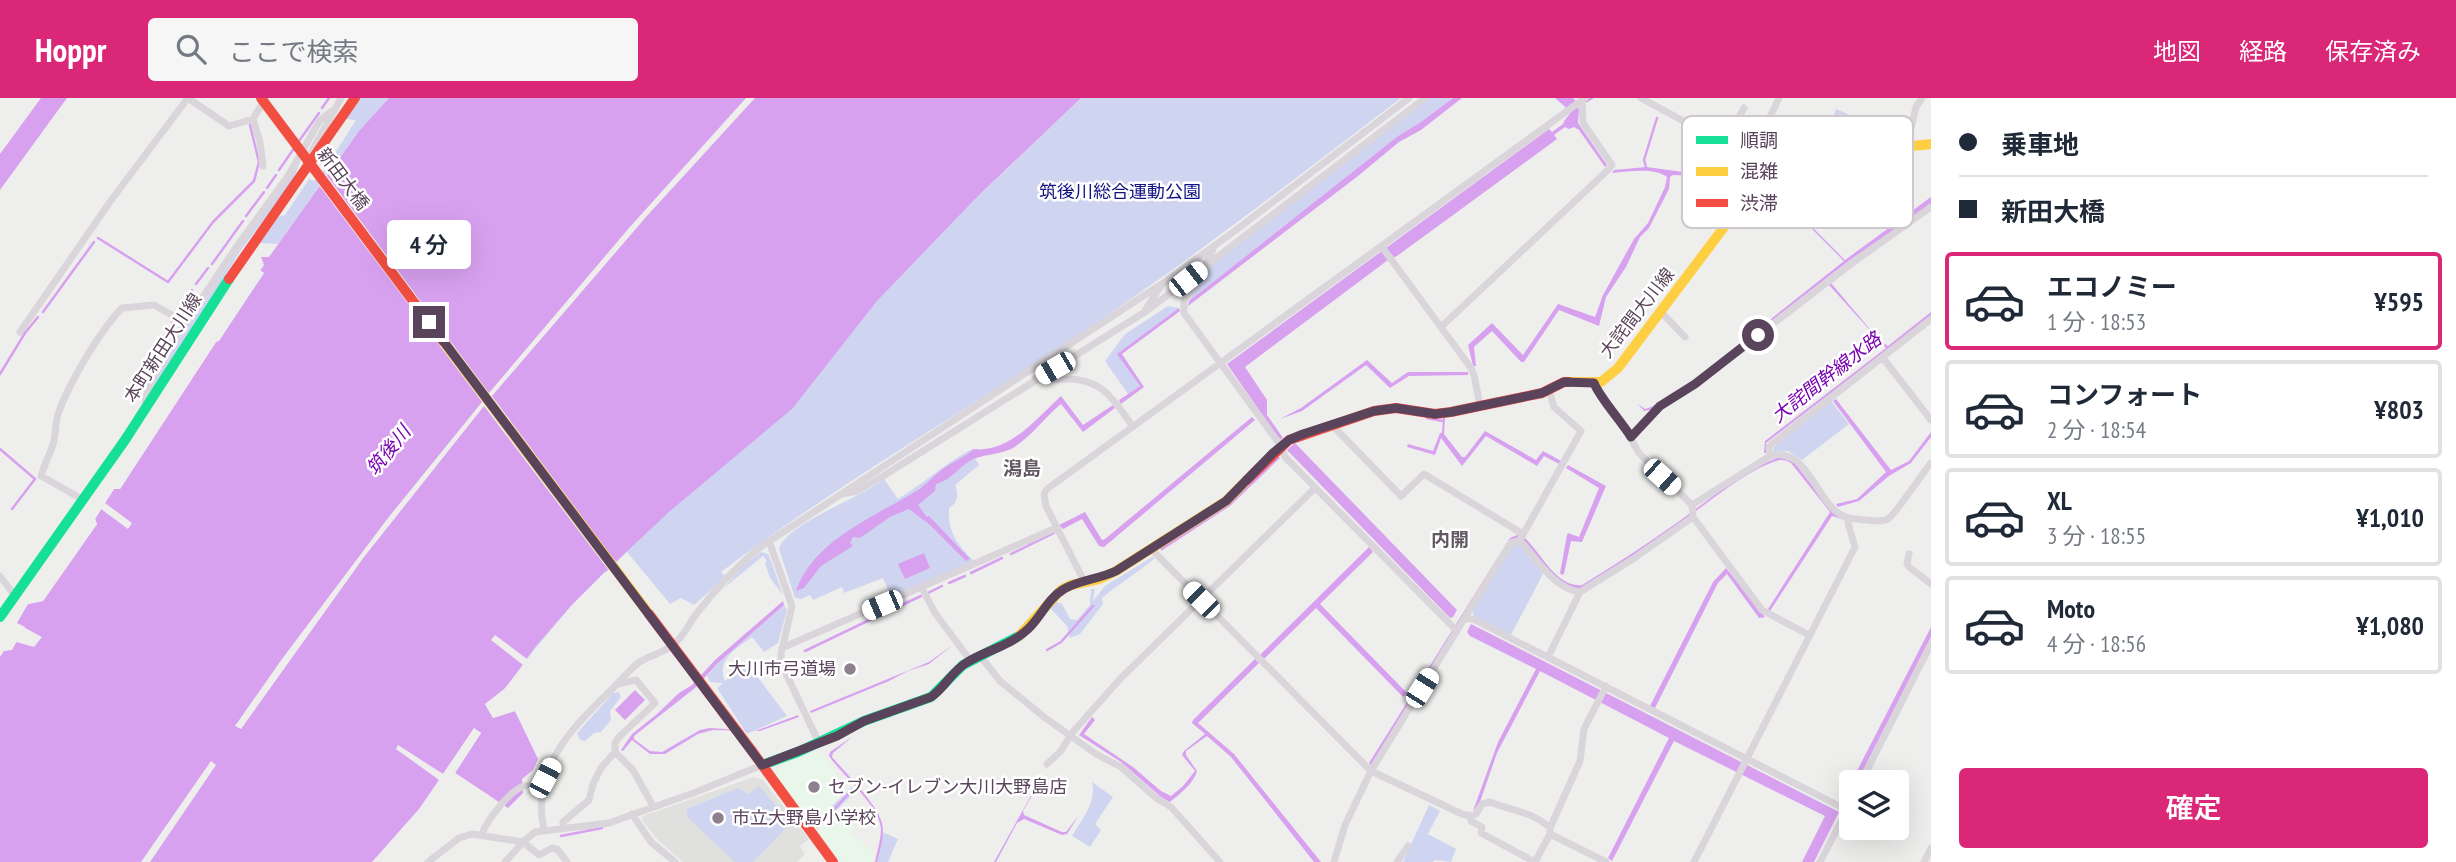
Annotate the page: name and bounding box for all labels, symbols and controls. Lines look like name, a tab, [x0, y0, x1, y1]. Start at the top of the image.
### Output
search box	[148, 18, 638, 81]
text: Hoppr	[35, 28, 106, 71]
icon: search	[172, 30, 210, 68]
text: ここで検索	[228, 35, 358, 68]
text: 地図	[2153, 36, 2201, 67]
text: 経路	[2239, 36, 2287, 67]
text: 保存済み	[2325, 36, 2421, 67]
legend	[1682, 116, 1913, 228]
text: 順調	[1740, 128, 1778, 152]
text: 乗車地	[2001, 128, 2079, 161]
street label: 新田大橋	[313, 143, 374, 214]
text: 混雑	[1740, 159, 1778, 183]
park label: 筑後川総合運動公園	[1039, 180, 1201, 203]
text: 渋滞	[1740, 191, 1778, 215]
text: 新田大橋	[2001, 195, 2105, 228]
callout: 4 分	[387, 220, 471, 270]
text: 4 分	[410, 230, 448, 259]
car	[1165, 258, 1212, 300]
street label: 大詫間大川線	[1594, 263, 1679, 362]
icon: car	[1963, 270, 2026, 333]
text: エコノミー	[2047, 270, 2177, 303]
text: ¥595	[2374, 285, 2424, 318]
street label: 本町新田大川線	[119, 289, 207, 407]
route end	[413, 306, 445, 338]
text: 1 分 · 18:53	[2047, 307, 2146, 336]
route start	[1742, 319, 1774, 351]
water label: 大詫間幹線水路	[1766, 325, 1887, 427]
car	[1032, 348, 1079, 388]
icon: car	[1963, 378, 2026, 441]
text: コンフォート	[2047, 378, 2202, 411]
text: ¥803	[2374, 393, 2424, 426]
text: 2 分 · 18:54	[2047, 415, 2146, 444]
water label: 筑後川	[361, 419, 417, 480]
car	[1640, 455, 1685, 499]
district label: 潟島	[1003, 456, 1041, 480]
text: XL	[2047, 484, 2072, 517]
icon: car	[1963, 486, 2026, 549]
text: ¥1,010	[2356, 501, 2424, 534]
text: 3 分 · 18:55	[2047, 521, 2146, 550]
district label: 内開	[1431, 527, 1469, 551]
car	[1179, 578, 1224, 622]
car	[859, 587, 906, 623]
text: Moto	[2047, 592, 2095, 625]
icon: car	[1963, 594, 2026, 657]
text: ¥1,080	[2356, 609, 2424, 642]
text: 4 分 · 18:56	[2047, 629, 2146, 658]
place label: 大川市弓道場	[728, 657, 836, 680]
marker: 大川市弓道場	[842, 661, 858, 677]
car	[1402, 665, 1443, 711]
car	[526, 755, 565, 801]
button: 確定	[1959, 768, 2428, 848]
map controls	[1839, 770, 1909, 840]
button: layers	[1839, 770, 1909, 840]
place label: セブン-イレブン大川大野島店	[828, 775, 1067, 798]
marker: セブン-イレブン大川大野島店	[806, 779, 822, 795]
place label: 市立大野島小学校	[732, 806, 876, 829]
marker: 市立大野島小学校	[710, 810, 726, 826]

